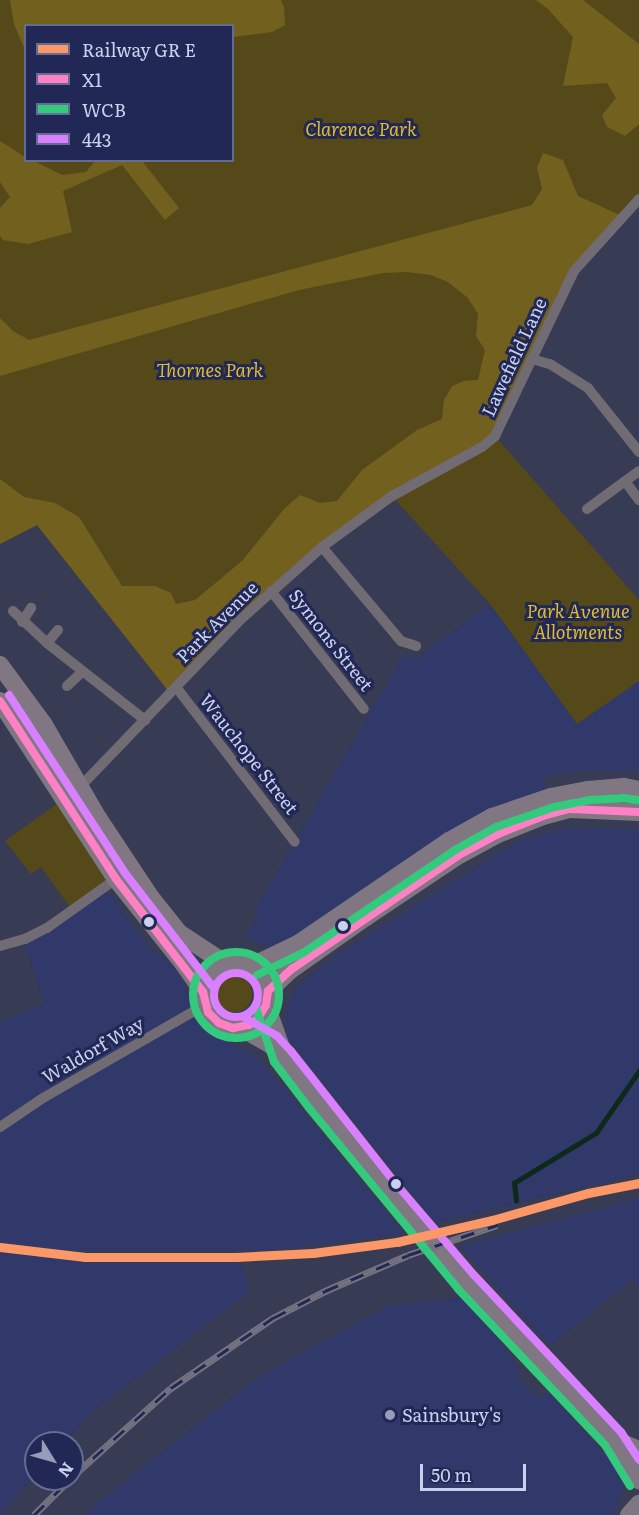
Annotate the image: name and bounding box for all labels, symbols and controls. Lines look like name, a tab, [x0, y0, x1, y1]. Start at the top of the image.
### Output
legend	[24, 24, 234, 162]
text: Railway GR E	[82, 36, 196, 63]
text: X1	[82, 66, 102, 93]
text: WCB	[82, 96, 126, 123]
park label: Clarence Park	[305, 118, 417, 140]
text: 443	[82, 126, 112, 153]
street label: Lawefield Lane	[477, 294, 551, 420]
park label: Thornes Park	[157, 359, 263, 381]
street label: Park Avenue	[172, 577, 262, 667]
street label: Symons Street	[284, 585, 378, 695]
park label: Park Avenue Allotments	[526, 601, 630, 644]
street label: Wauchope Street	[195, 690, 303, 818]
unlabelled marker	[143, 916, 155, 928]
unlabelled marker	[337, 920, 349, 932]
street label: Waldorf Way	[38, 1012, 148, 1088]
unlabelled marker	[390, 1178, 402, 1190]
place label: Sainsbury's	[402, 1404, 501, 1426]
marker: Sainsbury's	[383, 1408, 397, 1422]
north arrow	[24, 1431, 84, 1491]
scale bar	[423, 1452, 530, 1490]
text: N	[53, 1458, 80, 1483]
text: 50 m	[431, 1461, 472, 1488]

